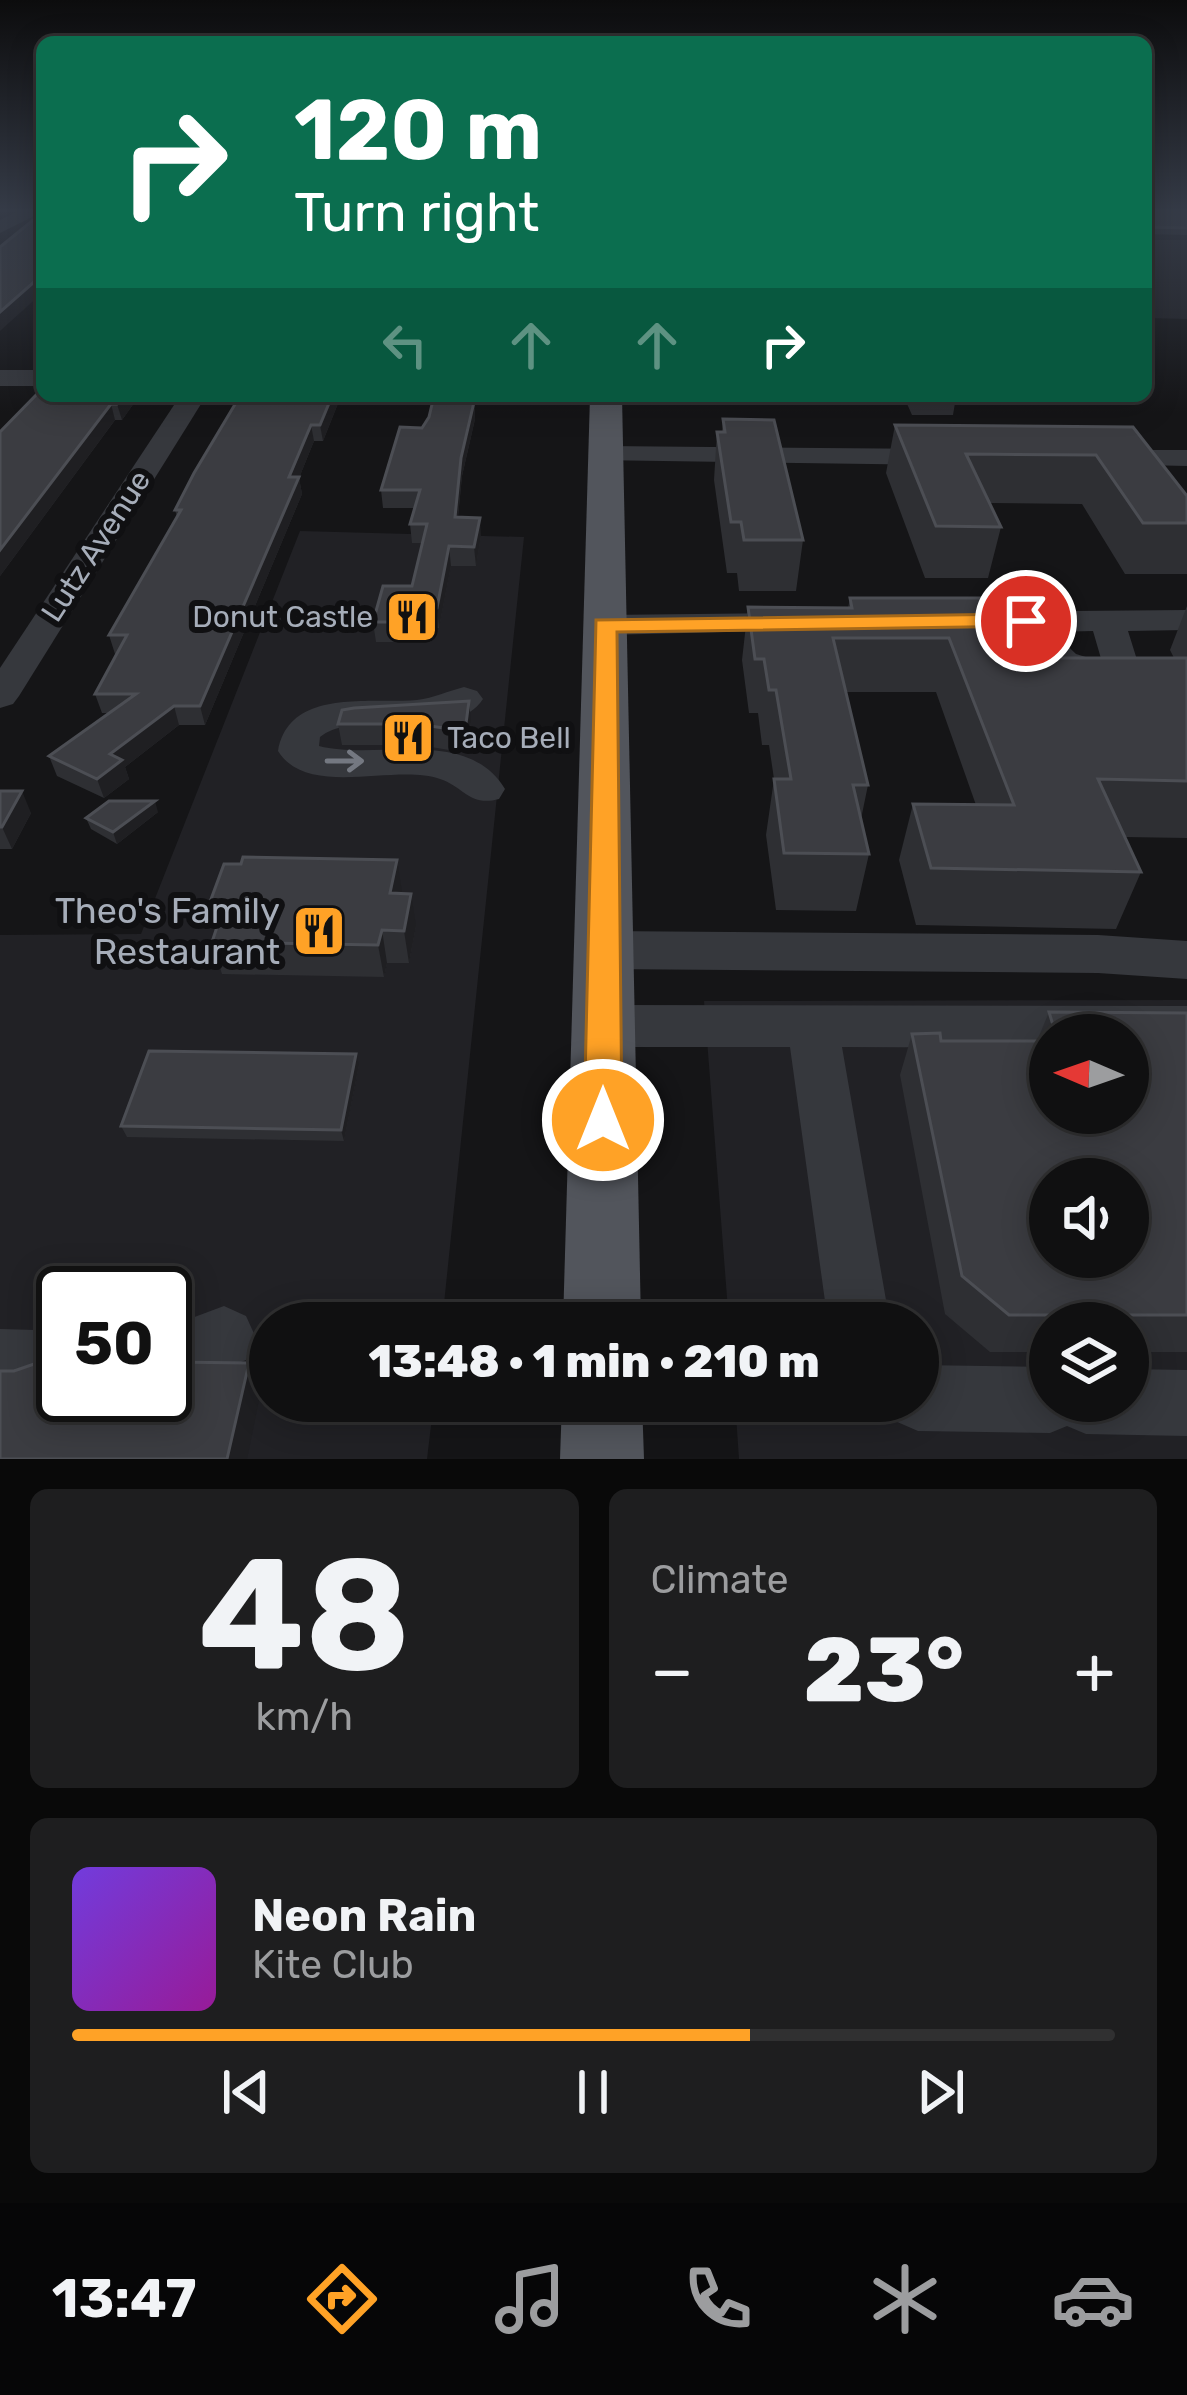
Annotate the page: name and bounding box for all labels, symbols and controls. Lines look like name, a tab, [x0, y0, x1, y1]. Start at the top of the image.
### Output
text: 120 m	[294, 80, 542, 180]
icon: right	[96, 84, 252, 240]
text: Turn right	[294, 181, 539, 245]
icon: left	[372, 312, 438, 378]
icon: ahead	[498, 312, 564, 378]
icon: ahead	[624, 312, 690, 378]
icon: right	[750, 312, 816, 378]
street label: Lutz Avenue	[34, 464, 158, 628]
pin	[975, 570, 1077, 672]
icon: arrive	[993, 588, 1059, 654]
restaurant icon: Donut Castle	[384, 589, 440, 645]
place label: Donut Castle	[192, 599, 373, 635]
restaurant icon: Taco Bell	[380, 710, 436, 766]
place label: Taco Bell	[447, 720, 571, 756]
one-way arrow	[325, 750, 364, 773]
place label: Theo's Family Restaurant	[55, 889, 280, 973]
restaurant icon: Theo's Family Restaurant	[291, 903, 347, 959]
north arrow	[1029, 1014, 1149, 1134]
map controls	[1029, 1014, 1149, 1422]
position arrow	[540, 1057, 666, 1183]
button: sound	[1029, 1158, 1149, 1278]
speed limit sign: 50	[36, 1266, 192, 1422]
button: layers	[1029, 1302, 1149, 1422]
text: 13:48 · 1 min · 210 m	[368, 1335, 820, 1388]
text: 48	[198, 1523, 410, 1708]
text: Climate	[651, 1557, 789, 1603]
text: 23°	[803, 1617, 964, 1724]
text: −	[651, 1631, 693, 1710]
text: +	[1074, 1631, 1115, 1710]
text: km/h	[256, 1694, 353, 1740]
text: Neon Rain	[252, 1889, 477, 1942]
text: Kite Club	[252, 1942, 414, 1988]
icon: previous	[213, 2059, 279, 2125]
icon: pause	[560, 2059, 626, 2125]
icon: next	[908, 2059, 974, 2125]
icon: directions	[300, 2257, 384, 2341]
icon: music	[488, 2257, 572, 2341]
icon: phone	[676, 2257, 760, 2341]
icon: climate	[863, 2257, 947, 2341]
icon: car	[1051, 2257, 1135, 2341]
text: 13:47	[52, 2267, 197, 2331]

